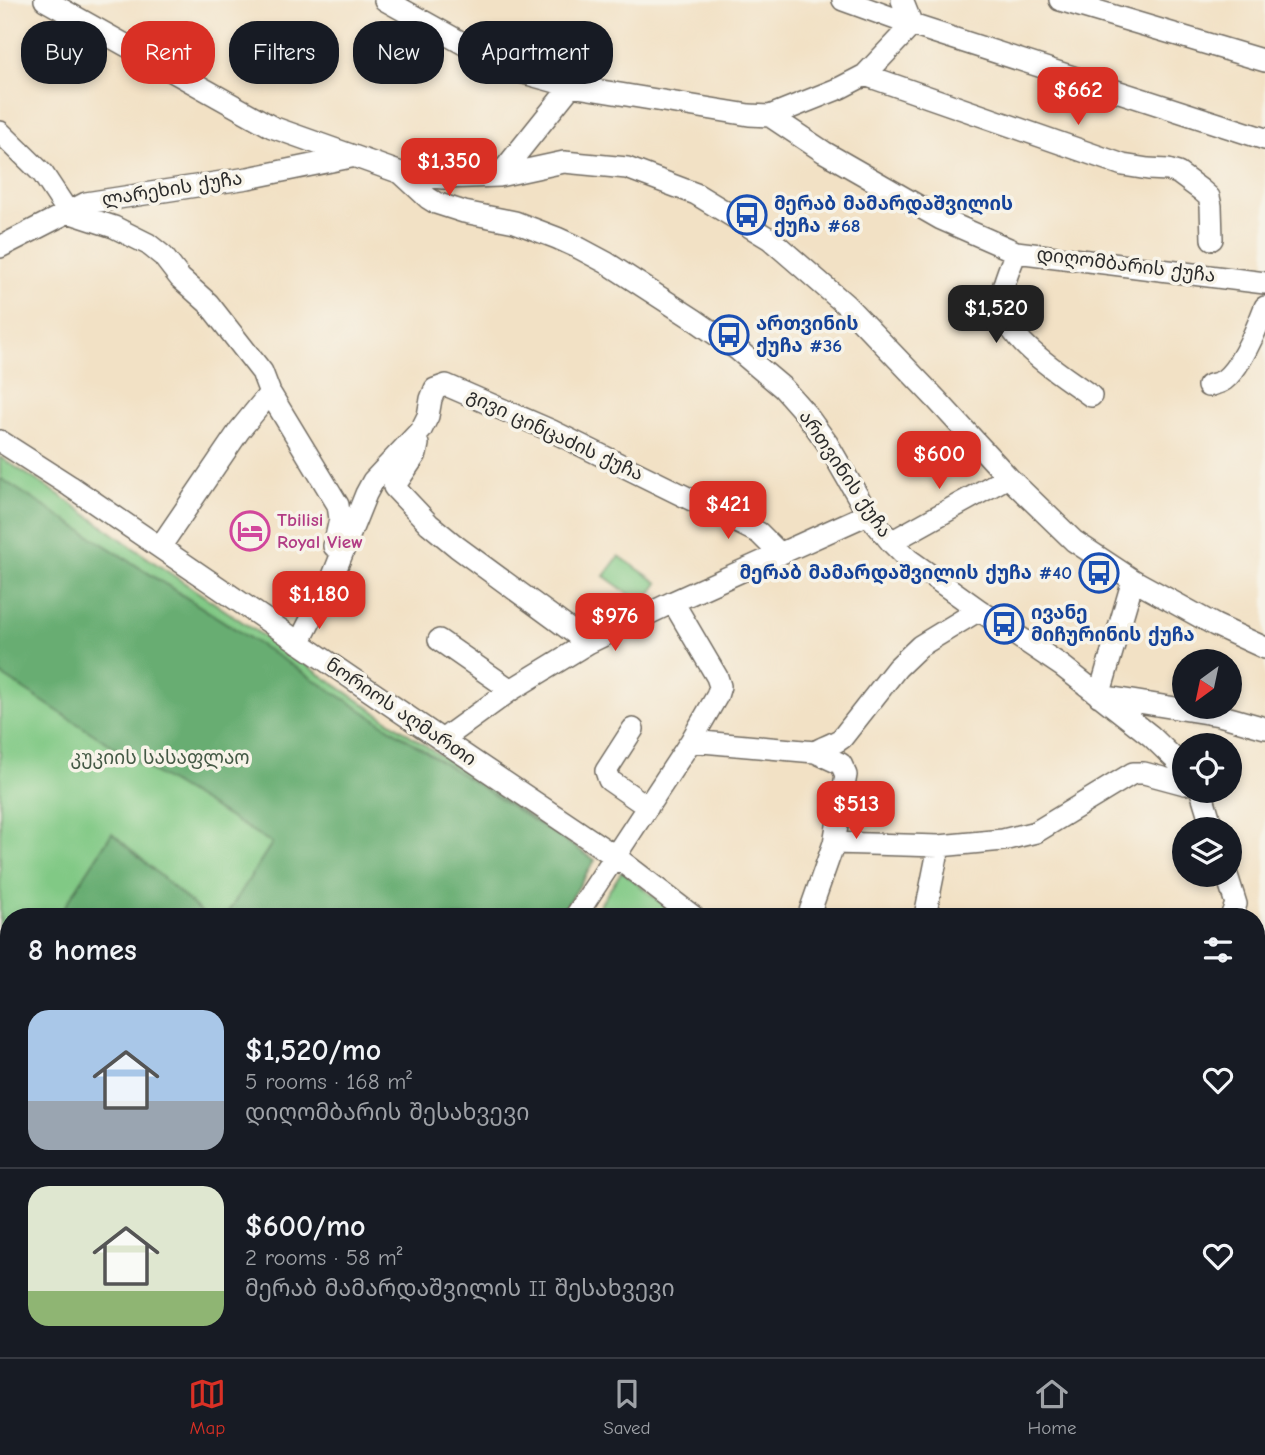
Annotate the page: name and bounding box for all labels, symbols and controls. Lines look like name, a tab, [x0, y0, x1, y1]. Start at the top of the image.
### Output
chip: Buy	[21, 21, 107, 84]
chip: Rent	[121, 21, 215, 84]
chip: Filters	[229, 21, 339, 84]
chip: New	[353, 21, 444, 84]
chip: Apartment	[458, 21, 613, 84]
pin: $662	[1037, 68, 1119, 127]
text: $662	[1053, 76, 1103, 103]
pin: $1,350	[392, 138, 506, 198]
text: $1,350	[417, 147, 481, 174]
street label: ლარეხის ქუჩა	[100, 167, 244, 212]
place label: მერაბ მამარდაშვილის ქუჩა #68	[774, 193, 1013, 237]
bus stop icon: მერაბ მამარდაშვილის ქუჩა #68	[726, 194, 768, 236]
street label: დიღომბარის ქუჩა	[1035, 243, 1217, 288]
pin: $1,520	[939, 286, 1053, 345]
text: $1,520	[964, 294, 1028, 321]
place label: ართვინის ქუჩა #36	[756, 313, 859, 357]
bus stop icon: ართვინის ქუჩა #36	[708, 314, 750, 356]
street label: გივი ცინცაძის ქუჩა	[463, 384, 647, 486]
street label: ართვინის ქუჩა	[794, 406, 896, 542]
pin: $600	[898, 432, 980, 491]
text: $600	[913, 440, 965, 467]
pin: $421	[687, 482, 769, 541]
text: $421	[705, 490, 751, 517]
place label: Tbilisi Royal View	[277, 509, 363, 553]
hotel icon: Tbilisi Royal View	[229, 510, 271, 552]
bus stop icon: მერაბ მამარდაშვილის ქუჩა #40	[1078, 552, 1120, 594]
place label: მერაბ მამარდაშვილის ქუჩა #40	[740, 562, 1072, 585]
pin: $1,180	[262, 572, 376, 631]
text: $1,180	[288, 580, 350, 607]
pin: $976	[574, 594, 656, 653]
text: $976	[591, 602, 639, 629]
place label: ივანე მიჩურინის ქუჩა	[1031, 602, 1195, 646]
bus stop icon: ივანე მიჩურინის ქუჩა	[983, 603, 1025, 645]
north arrow	[1172, 649, 1242, 719]
map controls	[1172, 649, 1242, 887]
street label: ნორიოს აღმართი	[321, 654, 480, 771]
button: locate	[1172, 733, 1242, 803]
park label: კუკიის სასაფლაო	[70, 747, 250, 770]
pin: $513	[815, 782, 897, 841]
text: $513	[833, 790, 879, 817]
button: layers	[1172, 817, 1242, 887]
icon: filters	[1199, 931, 1237, 969]
text: 8 homes	[28, 933, 137, 968]
text: $1,520/mo	[245, 1033, 381, 1068]
icon: home	[84, 1038, 168, 1122]
icon: heart	[1199, 1061, 1237, 1099]
text: 5 rooms · 168 m²	[245, 1068, 412, 1095]
text: დიღომბარის შესახვევი	[245, 1099, 529, 1126]
text: $600/mo	[245, 1209, 366, 1244]
icon: home	[84, 1214, 168, 1298]
icon: heart	[1199, 1237, 1237, 1275]
text: 2 rooms · 58 m²	[245, 1244, 403, 1271]
text: მერაბ მამარდაშვილის II შესახვევი	[245, 1275, 675, 1302]
tab: Map	[188, 1375, 226, 1439]
tab: Saved	[603, 1375, 651, 1439]
tab: Home	[1028, 1375, 1077, 1439]

